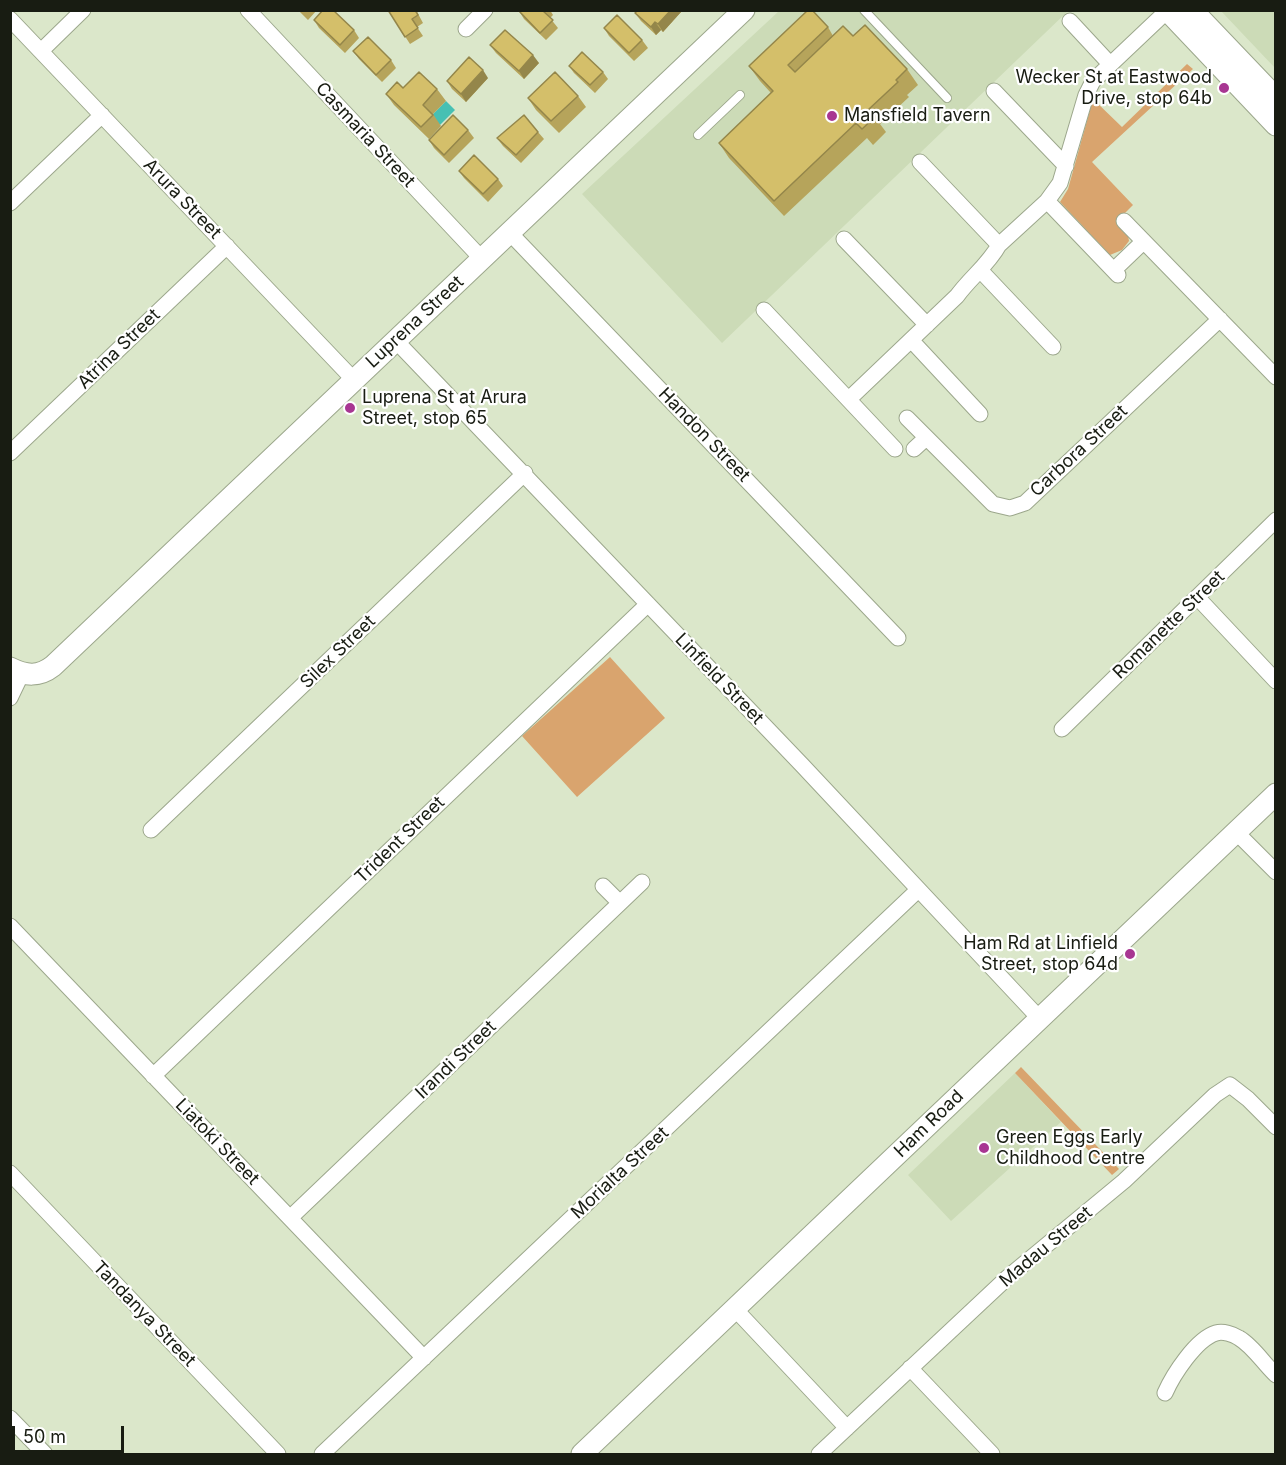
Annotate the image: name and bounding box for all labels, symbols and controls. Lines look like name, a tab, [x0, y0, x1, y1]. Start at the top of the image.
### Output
place label: Wecker St at Eastwood Drive, stop 64b	[1015, 67, 1212, 110]
street label: Casmaria Street	[311, 78, 419, 192]
marker: Wecker St at Eastwood Drive, stop 64b	[1217, 81, 1231, 95]
place label: Mansfield Tavern	[844, 105, 991, 127]
marker: Mansfield Tavern	[825, 109, 839, 123]
street label: Arura Street	[139, 155, 225, 243]
street label: Luprena Street	[362, 271, 468, 373]
street label: Atrina Street	[73, 304, 165, 394]
street label: Handon Street	[654, 383, 754, 487]
place label: Luprena St at Arura Street, stop 65	[362, 387, 527, 430]
marker: Luprena St at Arura Street, stop 65	[343, 401, 357, 415]
street label: Carbora Street	[1026, 401, 1132, 501]
street label: Romanette Street	[1109, 566, 1229, 684]
street label: Silex Street	[296, 611, 380, 693]
street label: Linfield Street	[670, 629, 768, 729]
street label: Trident Street	[351, 792, 449, 888]
place label: Ham Rd at Linfield Street, stop 64d	[963, 933, 1118, 976]
marker: Ham Rd at Linfield Street, stop 64d	[1123, 947, 1137, 961]
street label: Irandi Street	[411, 1016, 501, 1104]
street label: Ham Road	[890, 1086, 968, 1162]
street label: Liatoki Street	[171, 1094, 263, 1190]
street label: Morialta Street	[567, 1122, 673, 1224]
place label: Green Eggs Early Childhood Centre	[996, 1127, 1145, 1170]
marker: Green Eggs Early Childhood Centre	[977, 1141, 991, 1155]
street label: Madau Street	[995, 1202, 1097, 1292]
street label: Tandanya Street	[88, 1257, 200, 1371]
scale bar	[15, 1414, 128, 1452]
text: 50 m	[23, 1426, 66, 1447]

